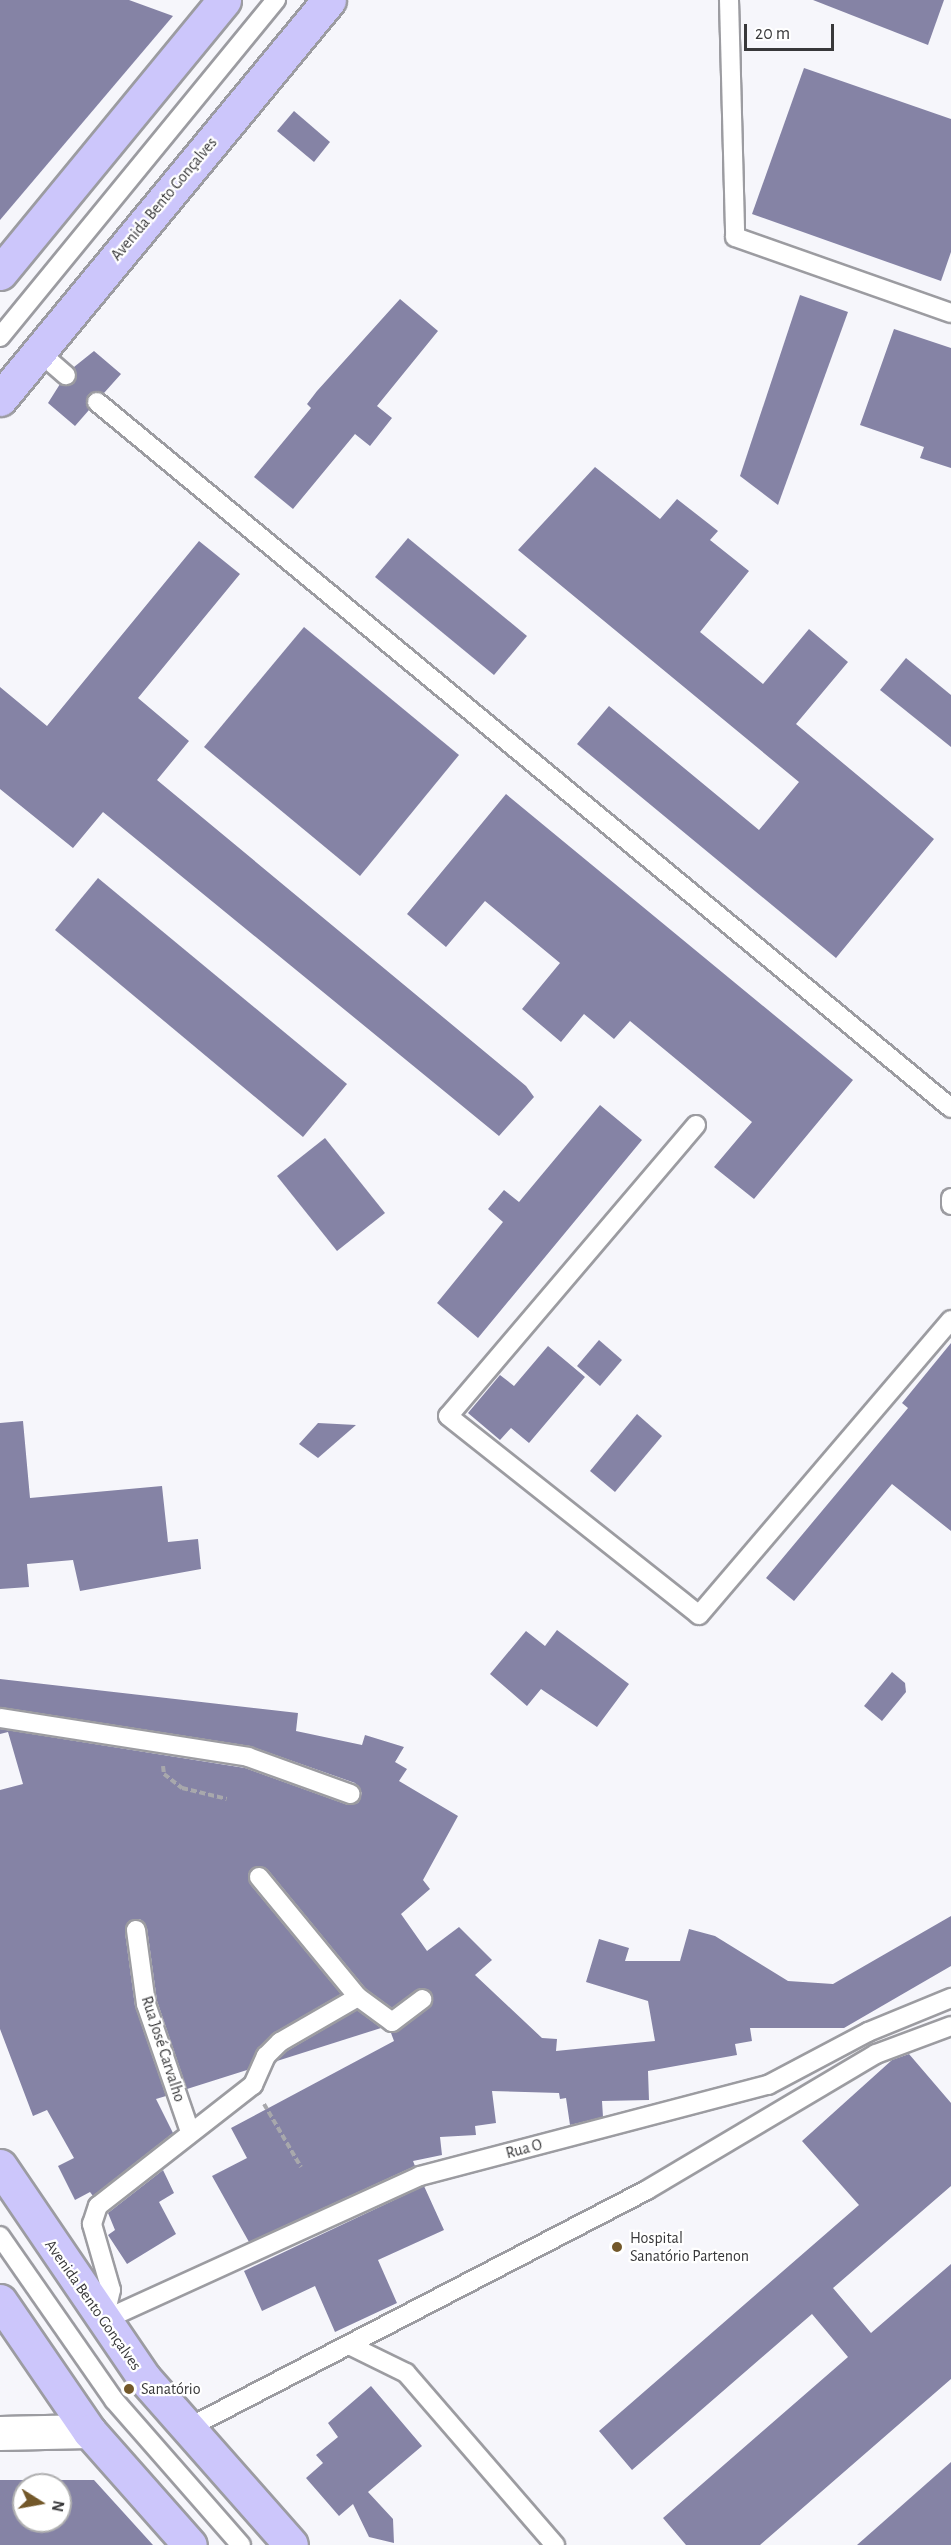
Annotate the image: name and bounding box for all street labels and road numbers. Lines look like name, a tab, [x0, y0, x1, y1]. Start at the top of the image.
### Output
street label: Avenida Bento Gonçalves	[107, 133, 221, 265]
street label: Rua José Carvalho	[137, 1994, 189, 2104]
street label: Rua O	[504, 2135, 544, 2163]
street label: Avenida Bento Gonçalves	[41, 2236, 145, 2374]

